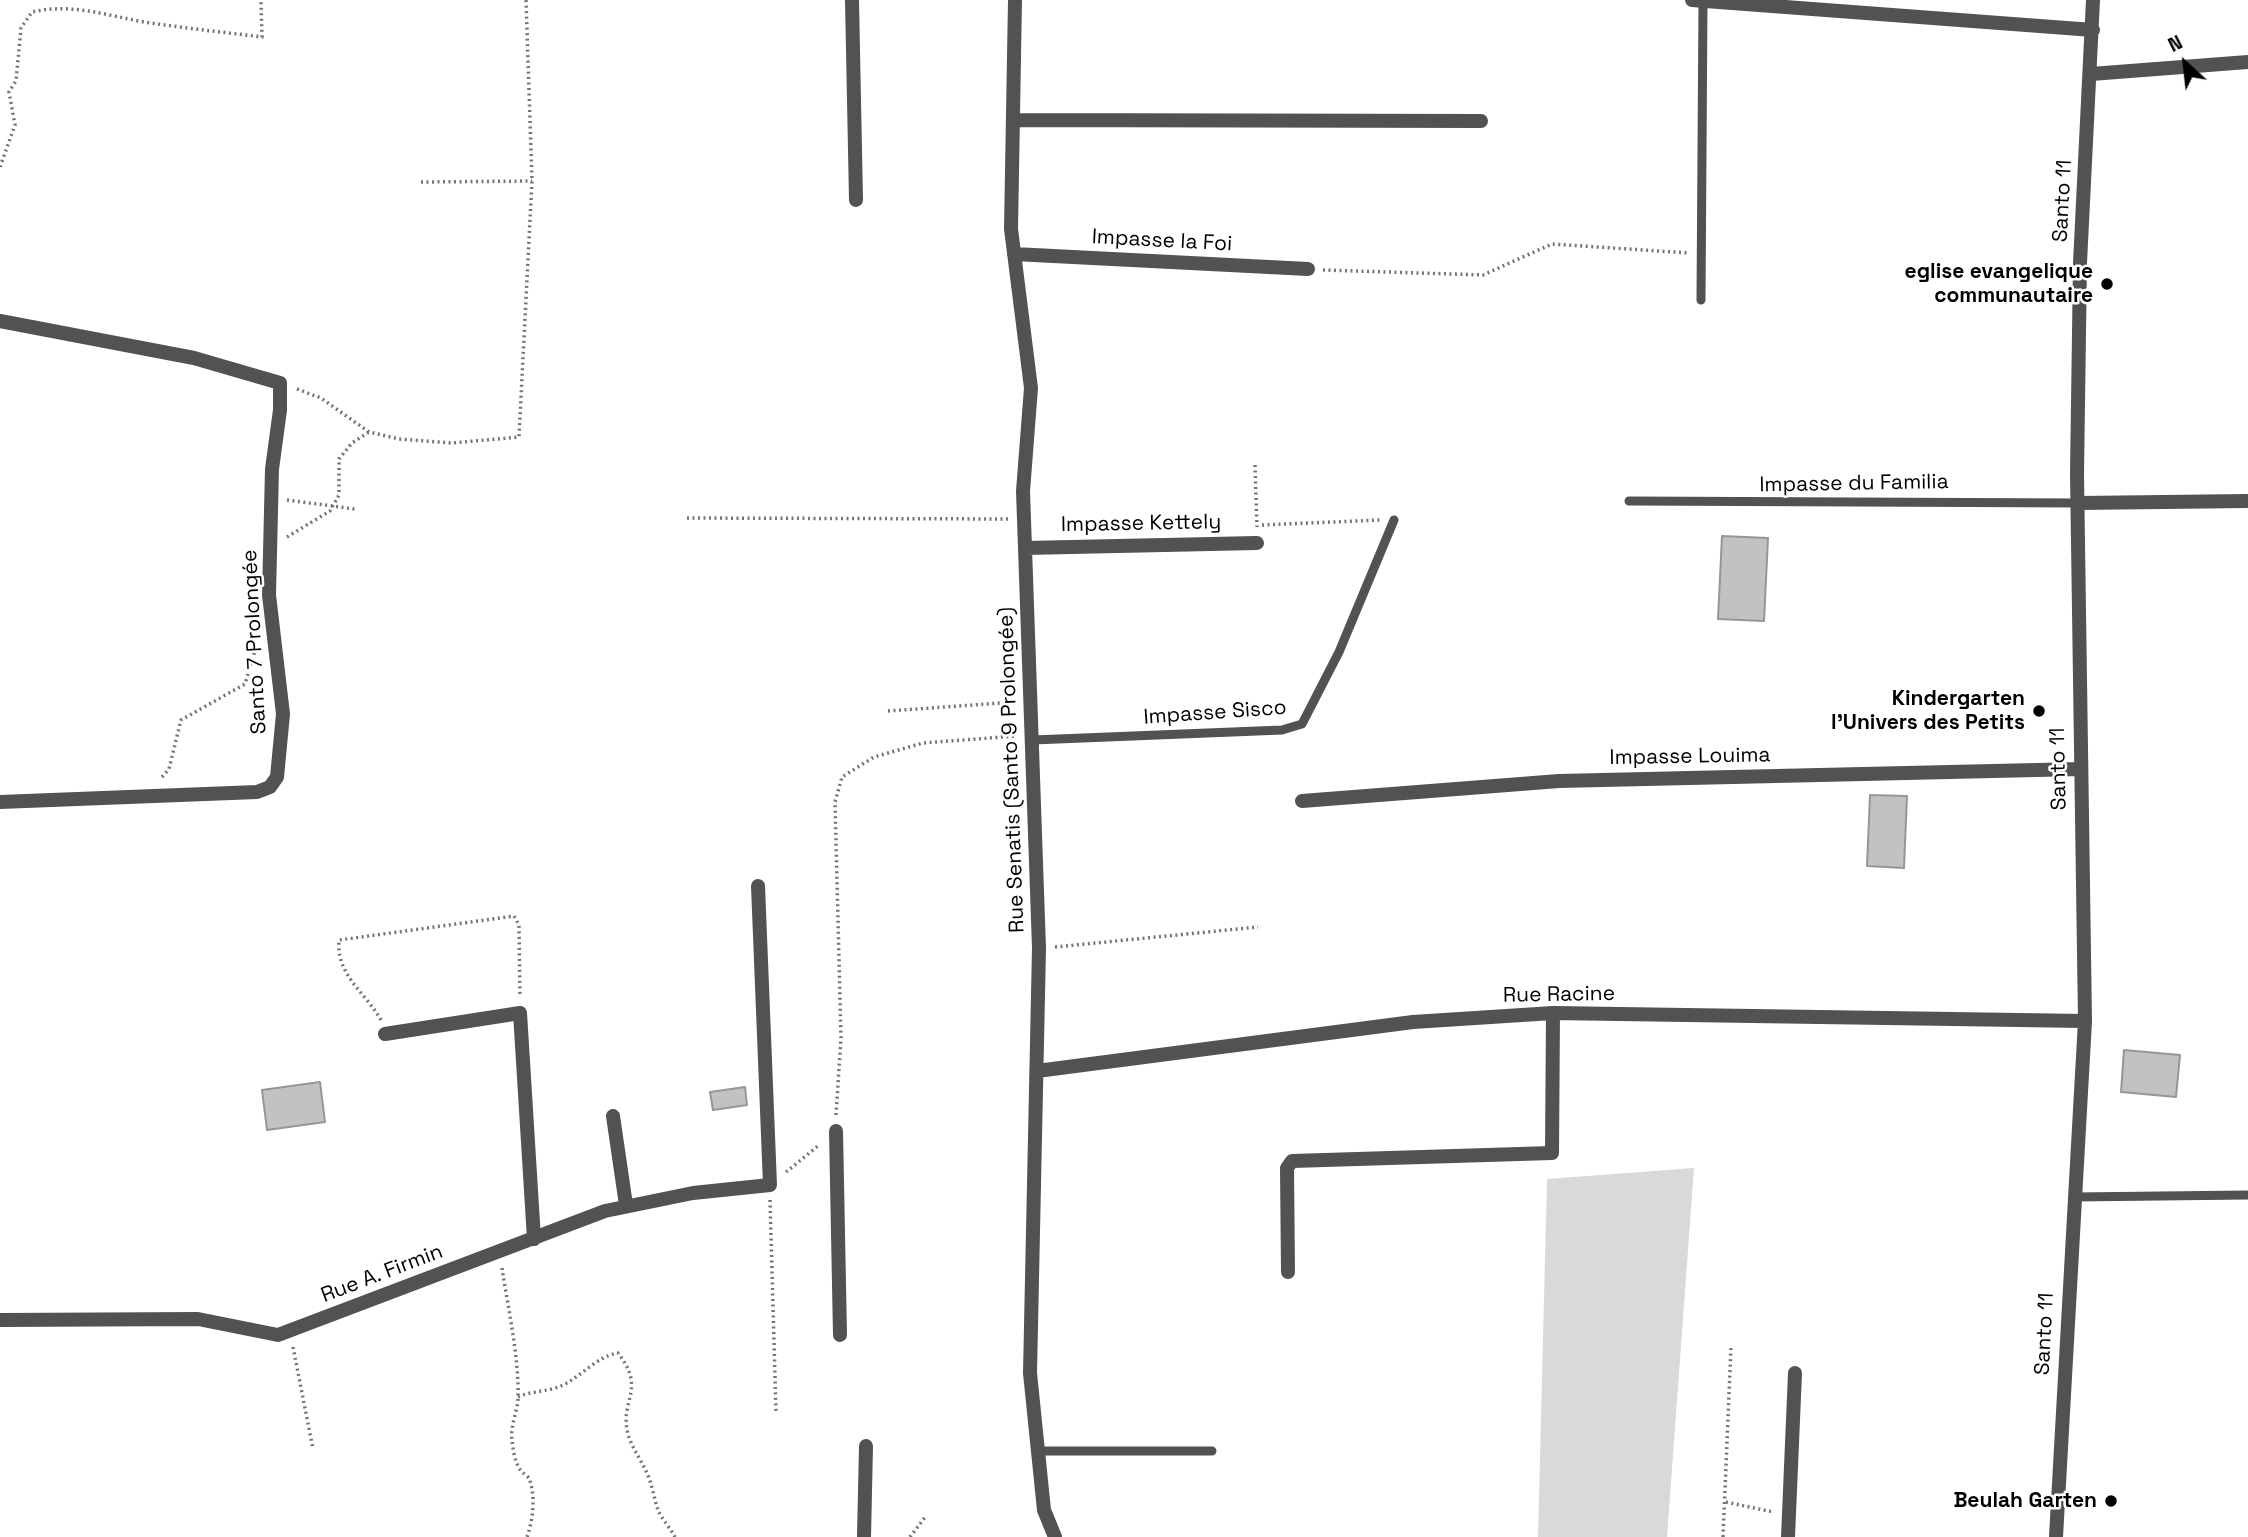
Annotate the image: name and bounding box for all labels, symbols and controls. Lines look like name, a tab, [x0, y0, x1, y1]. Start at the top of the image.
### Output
north arrow	[2150, 28, 2220, 98]
text: N	[2164, 30, 2187, 58]
street label: Santo 11	[2048, 159, 2078, 243]
street label: Impasse la Foi	[1091, 225, 1233, 257]
place label: eglise evangelique communautaire	[1905, 259, 2093, 309]
marker: eglise evangelique communautaire	[2099, 276, 2115, 292]
street label: Impasse du Familia	[1759, 470, 1949, 498]
street label: Impasse Kettely	[1061, 510, 1221, 538]
street label: Santo 7 Prolongée	[238, 549, 272, 735]
street label: Rue Senatis (Santo 9 Prolongée)	[994, 607, 1030, 933]
place label: Kindergarten l'Univers des Petits	[1831, 686, 2025, 736]
street label: Impasse Sisco	[1143, 695, 1287, 731]
marker: Kindergarten l'Univers des Petits	[2031, 703, 2047, 719]
street label: Santo 11	[2046, 727, 2072, 811]
street label: Impasse Louima	[1609, 743, 1771, 771]
street label: Rue Racine	[1503, 981, 1615, 1009]
street label: Rue A. Firmin	[318, 1239, 446, 1309]
street label: Santo 11	[2030, 1292, 2060, 1376]
place label: Beulah Garten	[1953, 1488, 2097, 1514]
marker: Beulah Garten	[2103, 1493, 2119, 1509]

